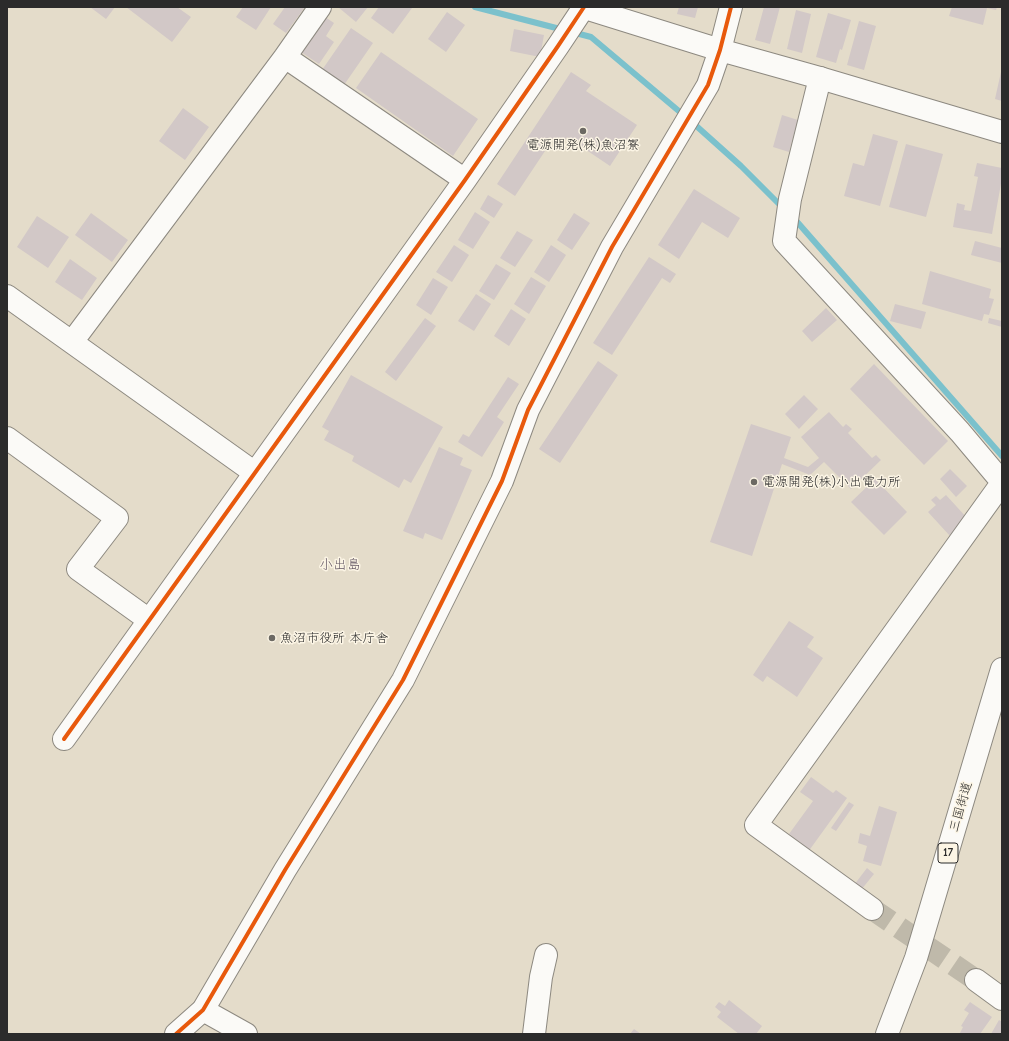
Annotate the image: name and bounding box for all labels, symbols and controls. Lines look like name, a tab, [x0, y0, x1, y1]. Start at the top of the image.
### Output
marker: 電源開発(株)魚沼寮	[578, 126, 588, 136]
place label: 電源開発(株)魚沼寮	[527, 137, 639, 153]
place label: 電源開発(株)小出電力所	[762, 474, 901, 490]
marker: 電源開発(株)小出電力所	[749, 477, 759, 487]
district label: 小出島	[319, 557, 361, 573]
place label: 魚沼市役所 本庁舎	[280, 630, 388, 646]
marker: 魚沼市役所 本庁舎	[267, 633, 277, 643]
street label: 三国街道	[946, 780, 976, 834]
road number: 17	[938, 843, 958, 863]

